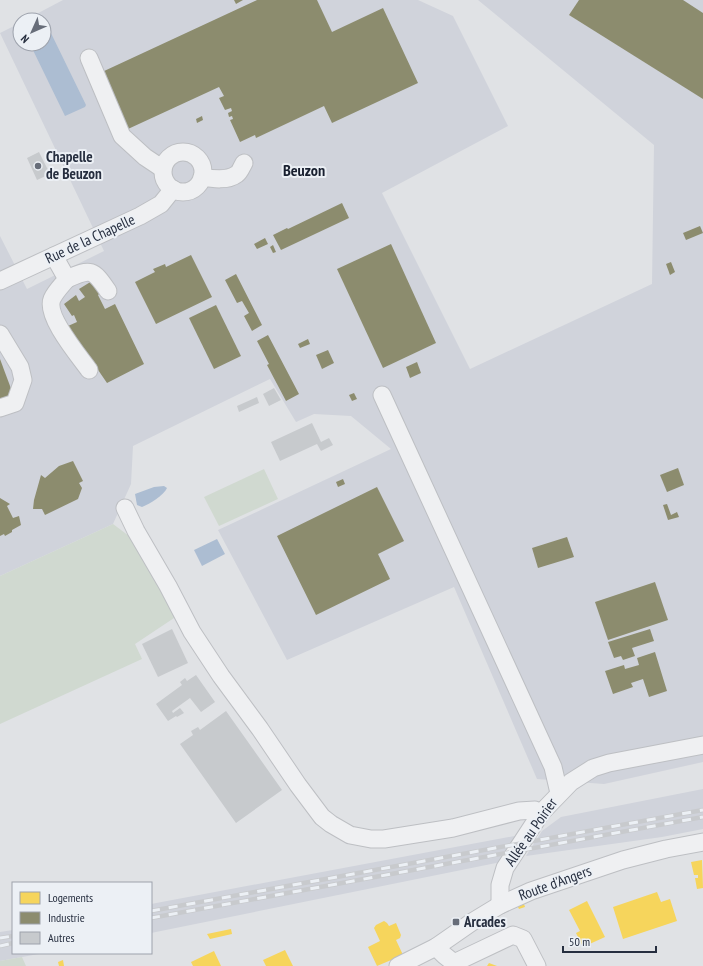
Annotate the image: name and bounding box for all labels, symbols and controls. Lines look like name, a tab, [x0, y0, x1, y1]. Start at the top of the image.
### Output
north arrow	[12, 12, 52, 52]
text: N	[18, 32, 32, 46]
place label: Chapelle de Beuzon	[46, 147, 102, 183]
district label: Beuzon	[283, 160, 325, 180]
marker: Chapelle de Beuzon	[33, 161, 43, 171]
street label: Rue de la Chapelle	[42, 209, 138, 268]
street label: Allée au Poirier	[500, 793, 562, 870]
street label: Route d'Angers	[516, 861, 594, 904]
legend	[12, 882, 152, 954]
text: Logements	[48, 890, 93, 905]
text: Industrie	[48, 910, 85, 925]
place label: Arcades	[463, 912, 506, 931]
marker: Arcades	[451, 917, 461, 927]
scale bar	[563, 928, 656, 954]
text: Autres	[48, 930, 74, 945]
text: 50 m	[569, 934, 590, 949]

